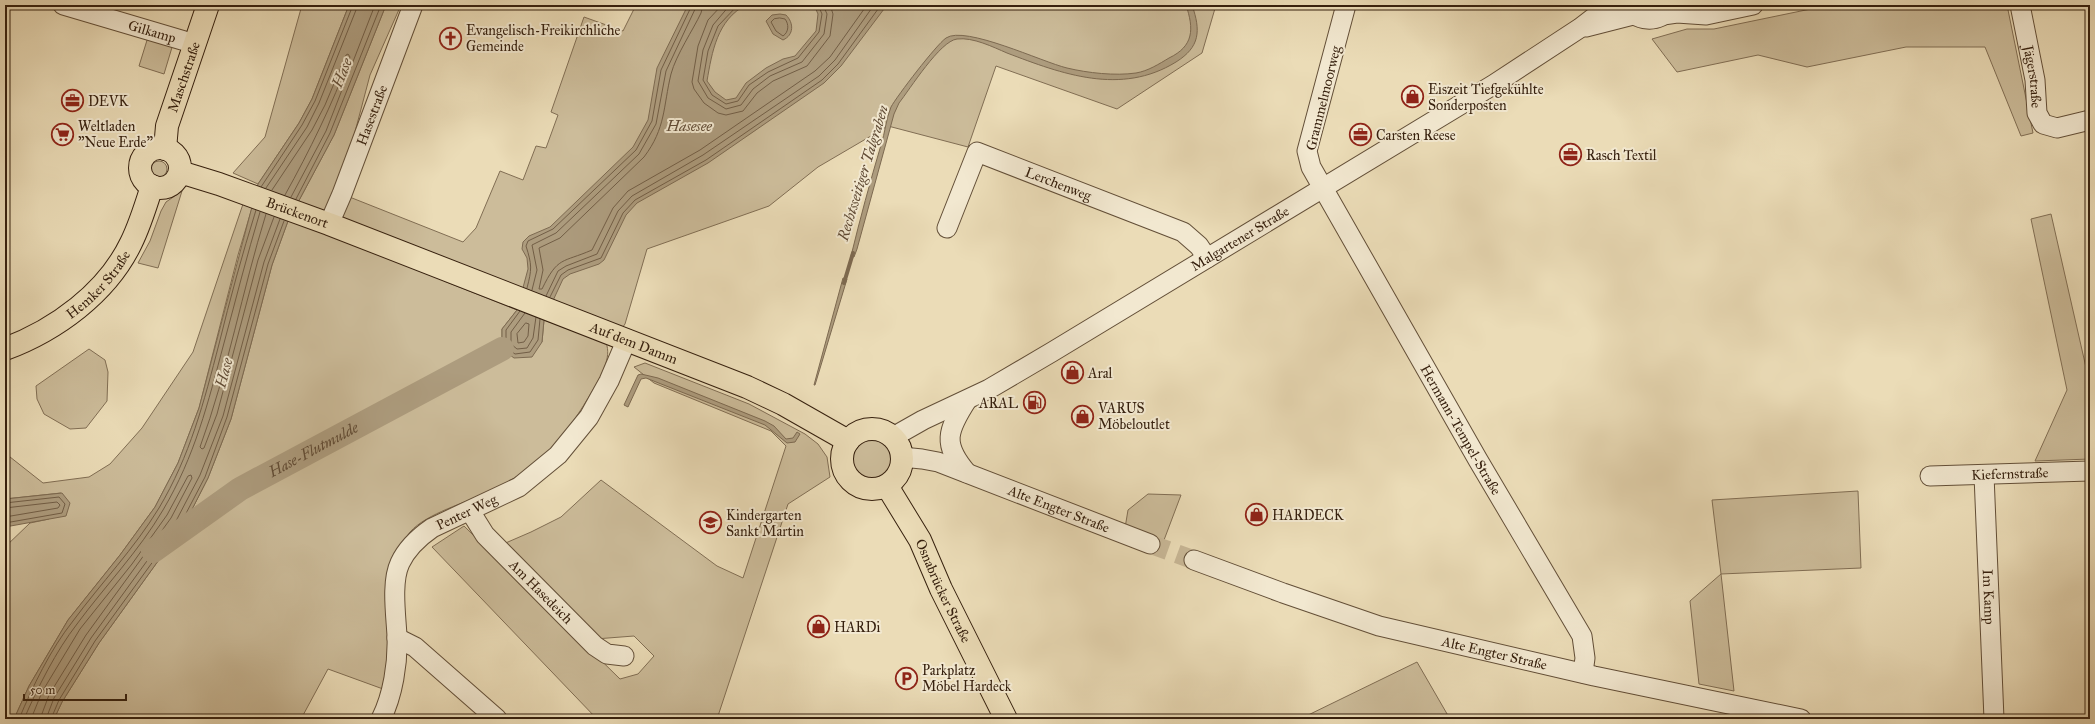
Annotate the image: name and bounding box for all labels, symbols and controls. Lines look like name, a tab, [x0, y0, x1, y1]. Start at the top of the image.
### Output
street label: Gilkamp	[126, 17, 178, 47]
place label: Evangelisch-Freikirchliche Gemeinde	[466, 22, 621, 55]
church icon: Evangelisch-Freikirchliche Gemeinde	[437, 25, 463, 51]
street label: Maschstraße	[164, 39, 204, 115]
street label: Jägerstraße	[2018, 42, 2045, 109]
street label: Grammelmoorweg	[1302, 44, 1345, 152]
water label: Hase	[328, 55, 356, 91]
place label: Eiszeit Tiefgekühlte Sonderposten	[1428, 81, 1544, 114]
street label: Hasestraße	[353, 82, 391, 148]
shop icon: Eiszeit Tiefgekühlte Sonderposten	[1399, 84, 1425, 110]
office icon: DEVK	[59, 88, 85, 114]
place label: DEVK	[88, 93, 129, 110]
water label: Rechtsseitiger Talgraben	[834, 103, 892, 244]
water label: Hasesee	[665, 117, 712, 135]
place label: Weltladen "Neue Erde"	[78, 118, 153, 151]
supermarket icon: Weltladen "Neue Erde"	[49, 121, 75, 147]
office icon: Carsten Reese	[1347, 122, 1373, 148]
place label: Carsten Reese	[1376, 127, 1456, 144]
office icon: Rasch Textil	[1557, 142, 1583, 168]
place label: Rasch Textil	[1586, 147, 1657, 164]
street label: Lerchenweg	[1023, 164, 1094, 205]
street label: Brückenort	[264, 194, 331, 232]
street label: Malgartener Straße	[1188, 202, 1292, 275]
street label: Hemker Straße	[63, 248, 134, 323]
street label: Auf dem Damm	[586, 318, 680, 368]
water label: Hase	[211, 356, 237, 391]
shop icon: Aral	[1060, 360, 1086, 386]
street label: Hermann-Tempel-Straße	[1416, 362, 1505, 498]
place label: Aral	[1087, 365, 1113, 382]
fuel station icon: ARAL	[1021, 390, 1047, 416]
place label: ARAL	[978, 395, 1019, 412]
place label: VARUS Möbeloutlet	[1097, 400, 1170, 433]
shop icon: VARUS Möbeloutlet	[1069, 403, 1095, 429]
water label: Hase-Flutmulde	[264, 418, 362, 482]
street label: Kiefernstraße	[1971, 464, 2049, 484]
street label: Alte Engter Straße	[1005, 482, 1112, 537]
street label: Penter Weg	[434, 490, 500, 534]
shop icon: HARDECK	[1243, 502, 1269, 528]
place label: Kindergarten Sankt Martin	[726, 507, 804, 540]
place label: HARDECK	[1272, 507, 1345, 524]
school or university icon: Kindergarten Sankt Martin	[697, 510, 723, 536]
street label: Osnabrücker Straße	[912, 536, 974, 646]
street label: Am Hasedeich	[505, 556, 576, 628]
street label: Im Kamp	[1979, 569, 1998, 625]
shop icon: HARDi	[806, 614, 832, 640]
place label: HARDi	[834, 619, 880, 636]
street label: Alte Engter Straße	[1439, 633, 1549, 674]
place label: Parkplatz Möbel Hardeck	[922, 662, 1012, 695]
parking icon: Parkplatz Möbel Hardeck	[894, 665, 920, 691]
scale bar	[24, 676, 126, 702]
text: 50 m	[30, 683, 55, 697]

